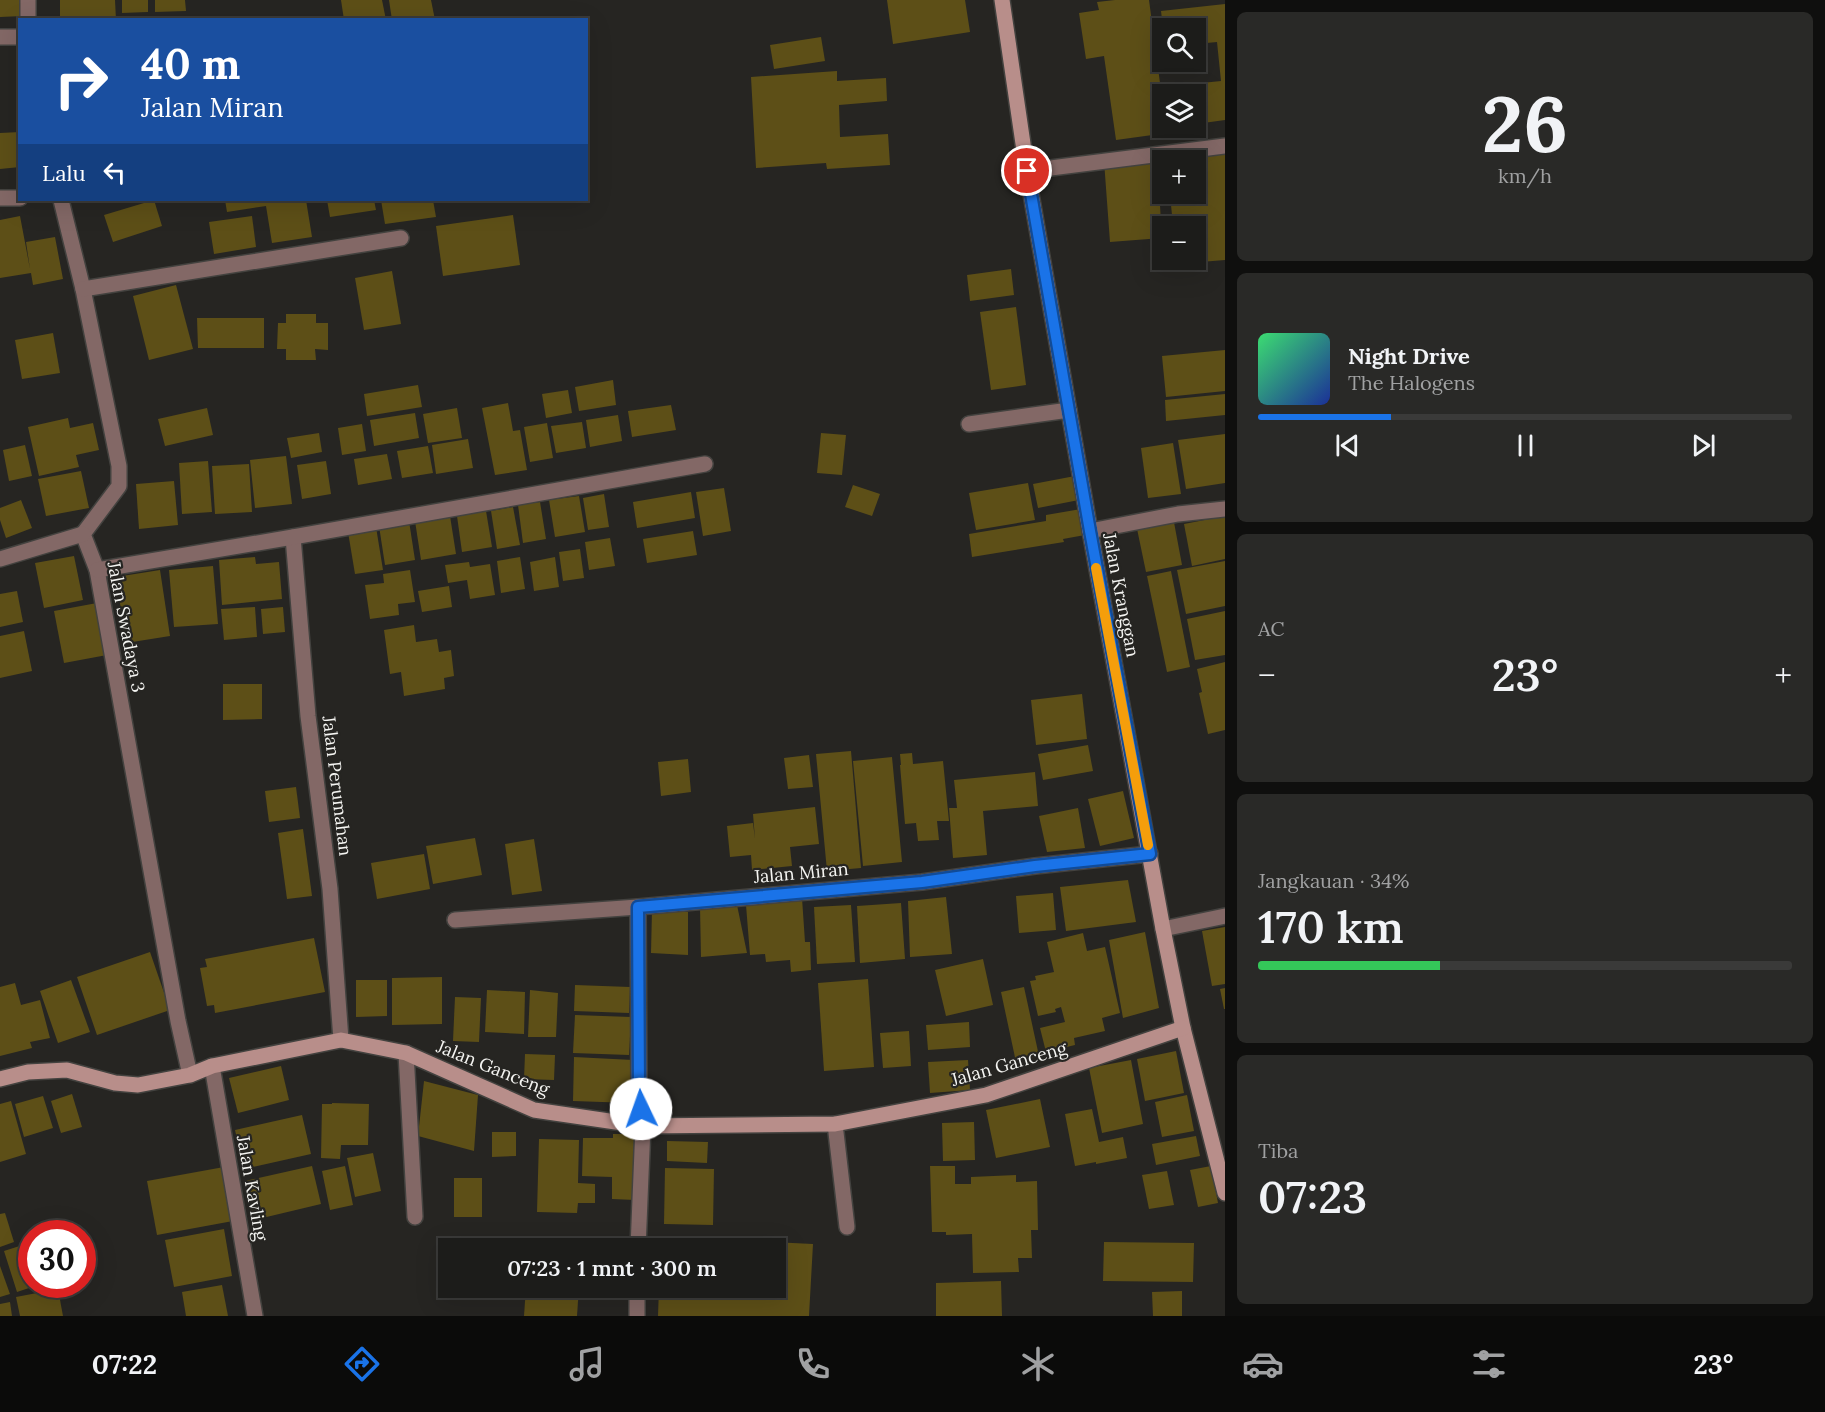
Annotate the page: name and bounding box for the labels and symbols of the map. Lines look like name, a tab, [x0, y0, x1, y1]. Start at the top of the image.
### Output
pin	[1001, 145, 1052, 196]
street label: Jalan Kranggan	[1098, 530, 1145, 659]
street label: Jalan Swadaya 3	[102, 559, 150, 694]
street label: Jalan Perumahan	[317, 714, 358, 857]
street label: Jalan Miran	[752, 857, 849, 888]
street label: Jalan Ganceng	[433, 1034, 554, 1101]
street label: Jalan Ganceng	[947, 1036, 1071, 1091]
position arrow	[609, 1077, 673, 1141]
street label: Jalan Kavling	[232, 1132, 273, 1244]
speed limit sign: 30	[18, 1220, 96, 1298]

